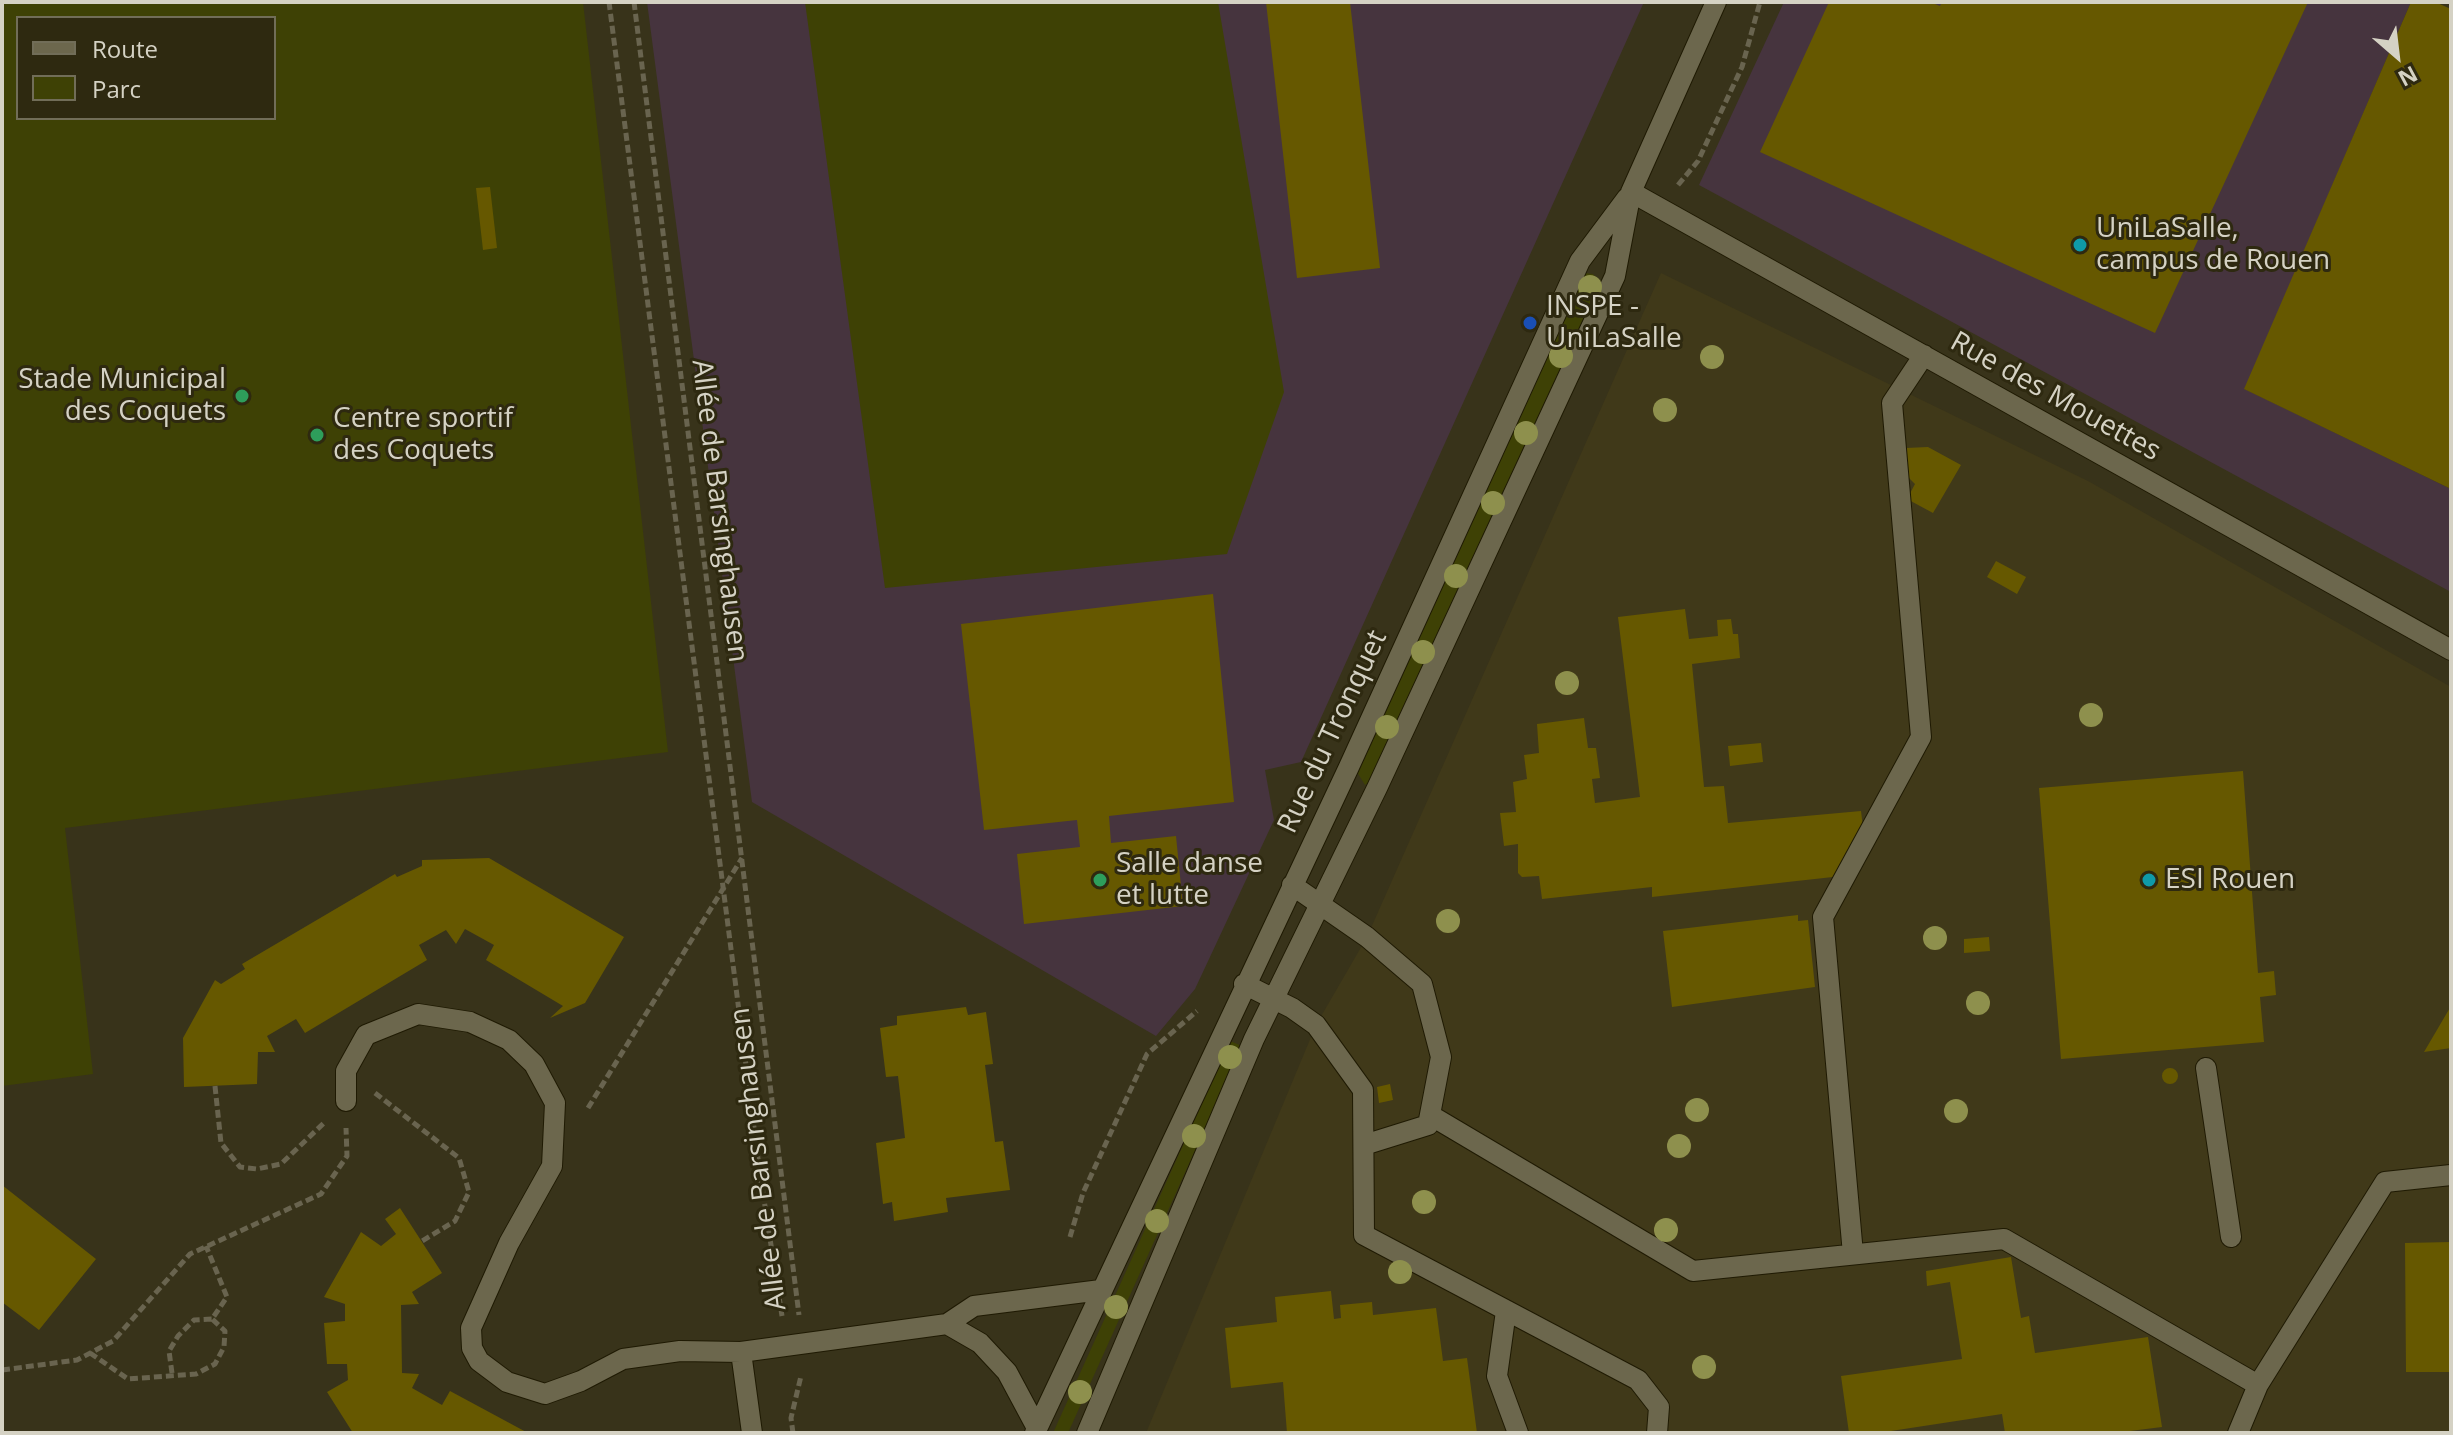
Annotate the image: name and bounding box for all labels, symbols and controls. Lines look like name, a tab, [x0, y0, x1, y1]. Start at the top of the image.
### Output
legend	[16, 16, 276, 120]
north arrow	[2357, 16, 2437, 96]
text: Route	[92, 32, 158, 65]
text: N	[2393, 60, 2423, 95]
text: Parc	[92, 72, 141, 105]
place label: UniLaSalle, campus de Rouen	[2096, 212, 2330, 278]
marker: UniLaSalle, campus de Rouen	[2071, 236, 2089, 254]
place label: INSPE - UniLaSalle	[1546, 290, 1682, 356]
marker: INSPE - UniLaSalle	[1521, 314, 1539, 332]
street label: Rue des Mouettes	[1944, 325, 2166, 469]
street label: Allée de Barsinghausen	[684, 358, 754, 664]
place label: Stade Municipal des Coquets	[18, 363, 226, 429]
marker: Stade Municipal des Coquets	[233, 387, 251, 405]
place label: Centre sportif des Coquets	[333, 402, 513, 468]
marker: Centre sportif des Coquets	[308, 426, 326, 444]
street label: Rue du Tronquet	[1271, 625, 1395, 839]
place label: Salle danse et lutte	[1116, 847, 1263, 913]
place label: ESI Rouen	[2165, 863, 2295, 897]
marker: Salle danse et lutte	[1091, 871, 1109, 889]
marker: ESI Rouen	[2140, 871, 2158, 889]
street label: Allée de Barsinghausen	[724, 1006, 794, 1312]

